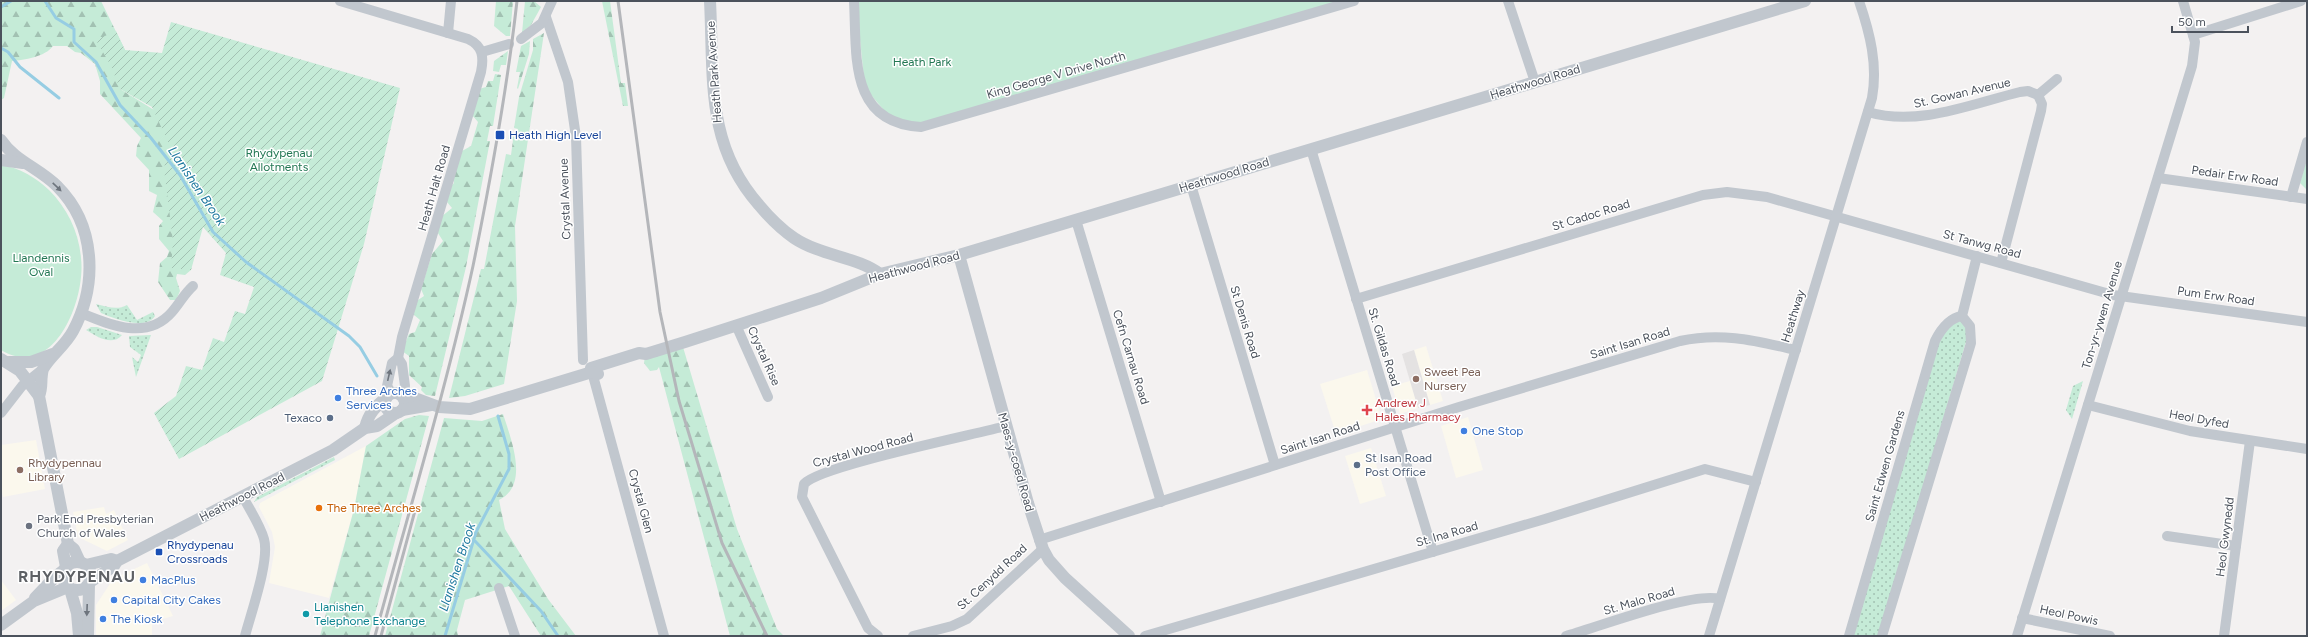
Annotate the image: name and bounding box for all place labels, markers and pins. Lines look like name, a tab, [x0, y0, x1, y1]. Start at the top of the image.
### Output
place label: Heath High Level	[509, 128, 601, 142]
marker: Heath High Level	[494, 129, 506, 141]
place label: Sweet Pea Nursery	[1424, 365, 1481, 393]
marker: Sweet Pea Nursery	[1411, 374, 1421, 384]
place label: Three Arches Services	[346, 384, 417, 412]
marker: Three Arches Services	[333, 393, 343, 403]
place label: Andrew J Hales Pharmacy	[1375, 396, 1461, 424]
marker: Andrew J Hales Pharmacy	[1362, 405, 1372, 415]
place label: Texaco	[284, 411, 322, 425]
marker: Texaco	[325, 413, 335, 423]
place label: One Stop	[1472, 424, 1523, 438]
marker: One Stop	[1459, 426, 1469, 436]
place label: St Isan Road Post Office	[1365, 451, 1432, 479]
place label: Rhydypennau Library	[28, 456, 102, 484]
marker: St Isan Road Post Office	[1352, 460, 1362, 470]
marker: Rhydypennau Library	[15, 465, 25, 475]
place label: The Three Arches	[327, 501, 421, 515]
marker: The Three Arches	[314, 503, 324, 513]
place label: Park End Presbyterian Church of Wales	[37, 512, 154, 540]
marker: Park End Presbyterian Church of Wales	[24, 521, 34, 531]
place label: Rhydypenau Crossroads	[167, 538, 234, 566]
marker: Rhydypenau Crossroads	[154, 547, 164, 557]
place label: MacPlus	[151, 573, 196, 587]
marker: MacPlus	[138, 575, 148, 585]
place label: Capital City Cakes	[122, 593, 221, 607]
marker: Capital City Cakes	[109, 595, 119, 605]
place label: Llanishen Telephone Exchange	[314, 600, 425, 628]
marker: Llanishen Telephone Exchange	[301, 609, 311, 619]
place label: The Kiosk	[111, 612, 162, 626]
marker: The Kiosk	[98, 614, 108, 624]

